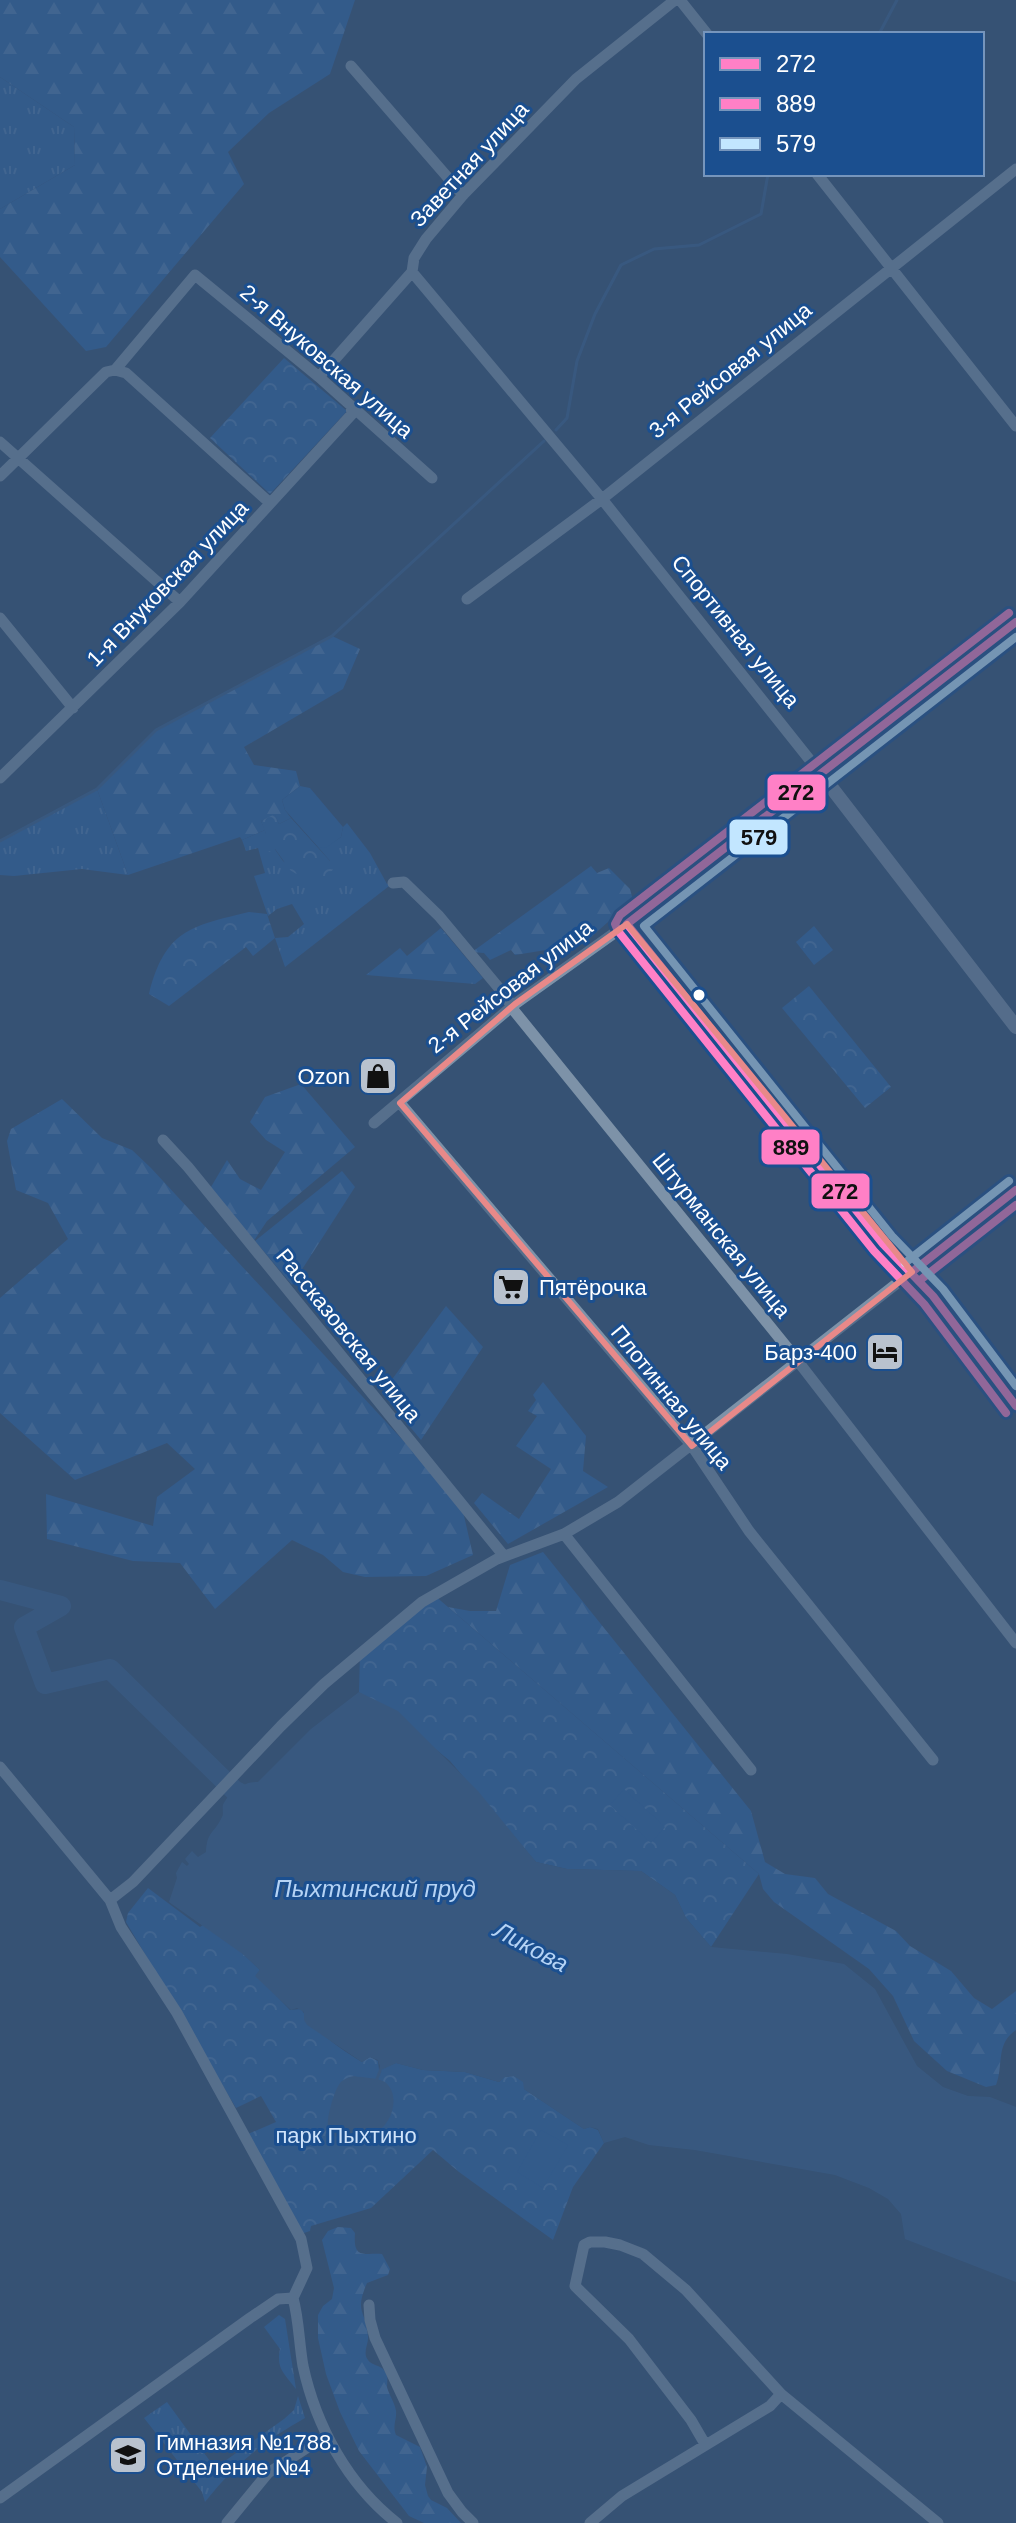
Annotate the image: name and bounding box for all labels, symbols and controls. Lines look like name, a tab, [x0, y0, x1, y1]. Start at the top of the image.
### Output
legend	[704, 32, 984, 176]
text: 272	[776, 50, 816, 77]
text: 889	[776, 90, 816, 117]
street label: Заветная улица	[405, 96, 534, 232]
text: 579	[776, 130, 816, 157]
street label: 2-я Внуковская улица	[235, 280, 419, 444]
street label: 3-я Рейсовая улица	[644, 297, 817, 444]
street label: 1-я Внуковская улица	[82, 495, 254, 671]
street label: Спортивная улица	[667, 550, 805, 713]
line badge: 272	[766, 773, 827, 812]
text: 272	[778, 780, 814, 805]
line badge: 579	[728, 818, 789, 856]
text: 579	[741, 825, 777, 850]
street label: 2-я Рейсовая улица	[423, 914, 598, 1058]
unlabelled marker	[691, 987, 707, 1003]
shop icon: Ozon	[357, 1055, 399, 1097]
place label: Ozon	[297, 1064, 350, 1089]
line badge: 889	[760, 1128, 821, 1166]
text: 889	[773, 1135, 809, 1160]
street label: Штурманская улица	[647, 1148, 796, 1323]
line badge: 272	[810, 1172, 871, 1210]
text: 272	[822, 1179, 858, 1204]
street label: Рассказовская улица	[271, 1244, 427, 1428]
supermarket icon: Пятёрочка	[490, 1266, 532, 1308]
place label: Пятёрочка	[539, 1275, 648, 1300]
street label: Плотинная улица	[606, 1320, 738, 1475]
hotel icon: Барз-400	[864, 1331, 906, 1373]
place label: Барз-400	[764, 1340, 857, 1365]
water label: Пыхтинский пруд	[274, 1875, 476, 1902]
water label: Ликова	[488, 1915, 573, 1977]
park label: парк Пыхтино	[275, 2123, 417, 2148]
place label: Гимназия №1788. Отделение №4	[156, 2430, 337, 2480]
school or university icon: Гимназия №1788. Отделение №4	[107, 2434, 149, 2476]

